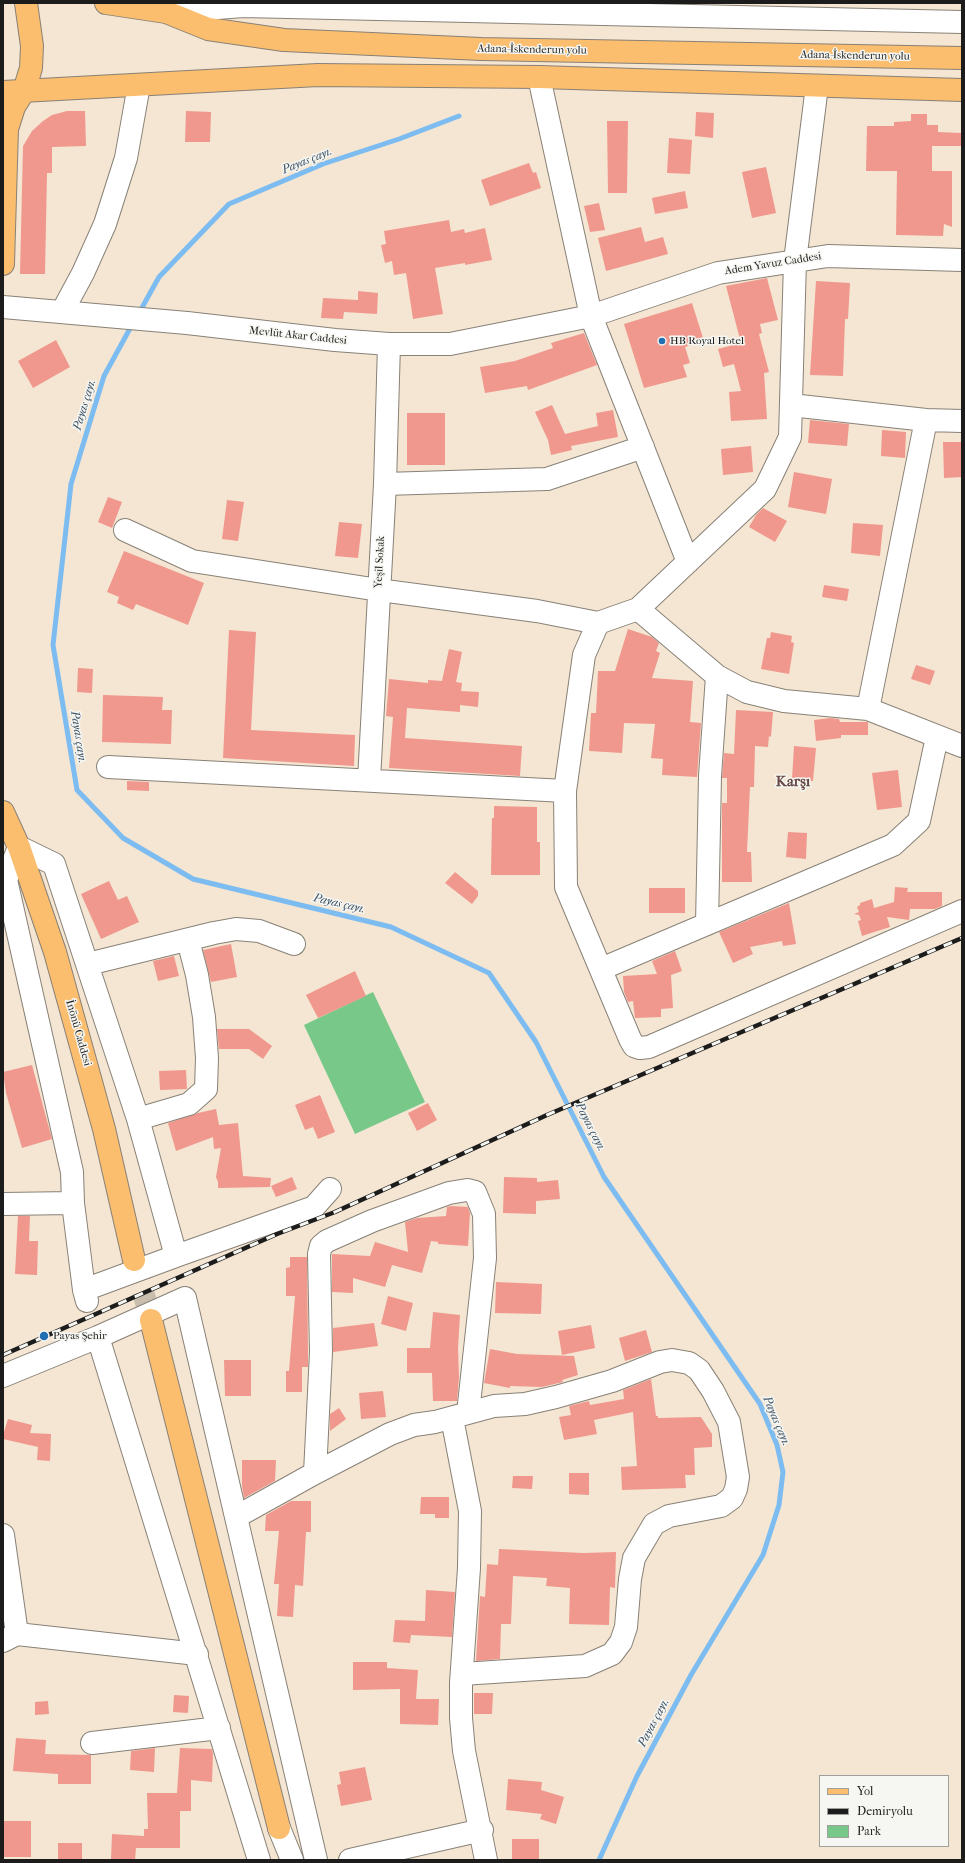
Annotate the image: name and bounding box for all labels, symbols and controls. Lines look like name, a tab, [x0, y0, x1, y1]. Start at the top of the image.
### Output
street label: Adana-İskenderun yolu	[477, 42, 587, 58]
street label: Adana-İskenderun yolu	[800, 48, 910, 64]
water label: Payas çayı.	[280, 144, 334, 178]
street label: Adem Yavuz Caddesi	[724, 250, 822, 278]
street label: Mevlüt Akar Caddesi	[248, 324, 348, 348]
place label: HB Royal Hotel	[670, 334, 744, 348]
marker: HB Royal Hotel	[657, 336, 667, 346]
water label: Payas çayı.	[70, 378, 100, 432]
street label: Yeşil Sokak	[372, 536, 388, 588]
water label: Payas çayı.	[67, 710, 89, 764]
district label: Karşı	[776, 773, 810, 791]
water label: Payas çayı.	[312, 891, 366, 917]
street label: İnönü Caddesi	[62, 998, 94, 1068]
water label: Payas çayı.	[572, 1100, 608, 1154]
place label: Payas Şehi̇r	[53, 1329, 107, 1343]
marker: Payas Şehi̇r	[38, 1330, 50, 1342]
water label: Payas çayı.	[759, 1394, 793, 1448]
water label: Payas çayı.	[635, 1696, 673, 1750]
legend	[819, 1775, 949, 1847]
text: Yol	[857, 1784, 873, 1798]
text: Demiryolu	[857, 1804, 913, 1818]
text: Park	[857, 1824, 881, 1838]

